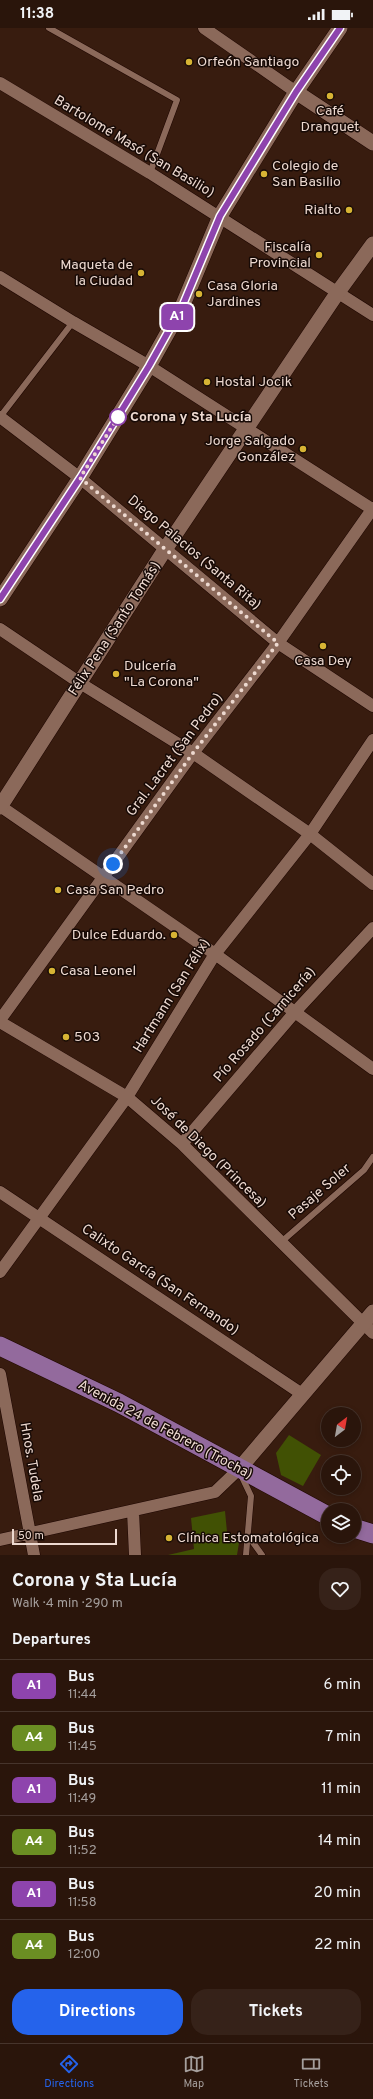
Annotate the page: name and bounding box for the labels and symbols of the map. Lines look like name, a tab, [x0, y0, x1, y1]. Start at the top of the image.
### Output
place label: Orfeón Santiago	[197, 54, 299, 71]
marker: Orfeón Santiago	[184, 57, 194, 67]
marker: Café Dranguet	[325, 91, 335, 101]
street label: Bartolomé Masó (San Basilio)	[51, 92, 217, 202]
place label: Café Dranguet	[301, 103, 359, 136]
place label: Colegio de San Basilio	[272, 158, 341, 191]
marker: Colegio de San Basilio	[259, 169, 269, 179]
place label: Rialto	[304, 202, 341, 219]
marker: Rialto	[344, 205, 354, 215]
place label: Fiscalía Provincial	[249, 239, 311, 272]
marker: Fiscalía Provincial	[314, 250, 324, 260]
place label: Maqueta de la Ciudad	[60, 257, 133, 290]
marker: Maqueta de la Ciudad	[136, 268, 146, 278]
place label: Casa Gloria Jardines	[207, 278, 278, 311]
marker: Casa Gloria Jardines	[194, 289, 204, 299]
line badge: A1	[159, 304, 195, 330]
place label: Hostal Jocik	[215, 374, 292, 391]
marker: Hostal Jocik	[202, 377, 212, 387]
marker: Corona y Sta Lucía	[109, 408, 127, 426]
place label: Corona y Sta Lucía	[130, 409, 252, 426]
place label: Jorge Salgado González	[205, 433, 295, 466]
marker: Jorge Salgado González	[298, 444, 308, 454]
street label: Diego Palacios (Santa Rita)	[124, 492, 264, 614]
street label: Félix Pena (Santo Tomás)	[65, 559, 165, 699]
marker: Casa Dey	[318, 641, 328, 651]
place label: Casa Dey	[294, 653, 352, 670]
place label: Dulcería "La Corona"	[124, 658, 199, 691]
marker: Dulcería "La Corona"	[111, 669, 121, 679]
street label: Gral. Lacret (San Pedro)	[123, 690, 227, 820]
your location	[103, 854, 123, 874]
place label: Casa San Pedro	[66, 882, 164, 899]
marker: Casa San Pedro	[53, 885, 63, 895]
place label: Dulce Eduardo.	[72, 927, 166, 944]
marker: Dulce Eduardo.	[169, 930, 179, 940]
street label: Hartmann (San Félix)	[130, 936, 214, 1056]
place label: Casa Leonel	[60, 963, 136, 980]
street label: Pío Rosado (Carnicería)	[210, 964, 320, 1086]
marker: Casa Leonel	[47, 966, 57, 976]
place label: 503	[74, 1029, 100, 1046]
marker: 503	[61, 1032, 71, 1042]
street label: José de Diego (Princesa)	[147, 1092, 269, 1212]
street label: Pasaje Soler	[285, 1160, 355, 1224]
street label: Calixto García (San Fernando)	[78, 1221, 242, 1339]
street label: Avenida 24 de Febrero (Trocha)	[75, 1377, 255, 1483]
north arrow	[321, 1407, 361, 1447]
street label: Hnos. Tudela	[16, 1421, 46, 1503]
scale bar	[12, 1527, 117, 1546]
place label: Clínica Estomatológica	[177, 1530, 319, 1547]
marker: Clínica Estomatológica	[164, 1533, 174, 1543]

